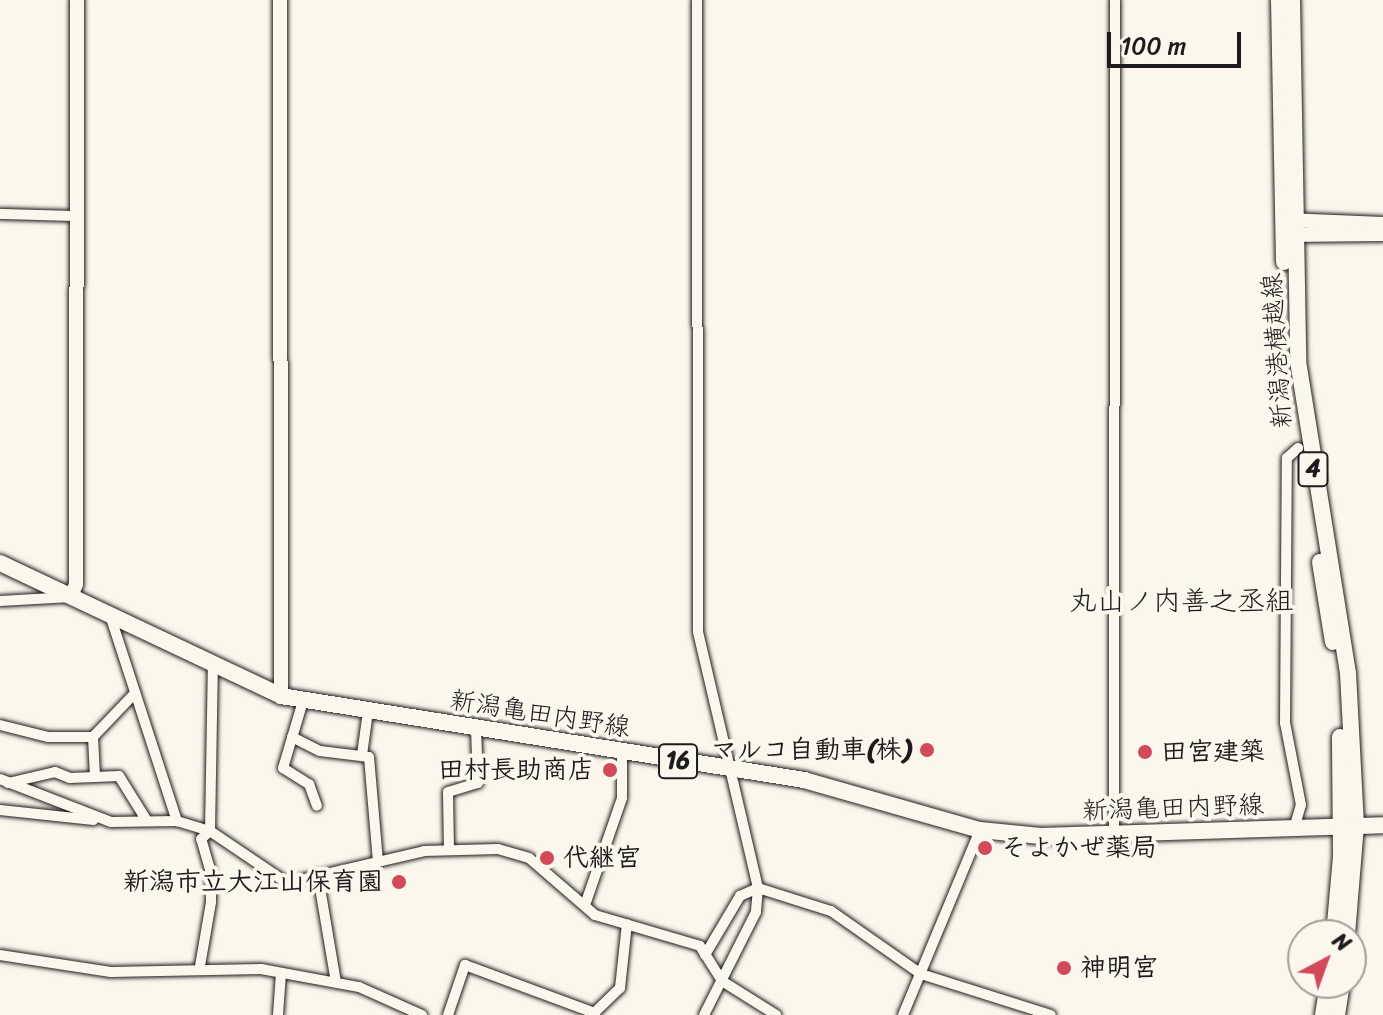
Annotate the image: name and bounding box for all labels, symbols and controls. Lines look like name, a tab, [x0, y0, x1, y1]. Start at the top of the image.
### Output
scale bar	[1111, 16, 1245, 66]
text: 100 m	[1121, 25, 1186, 67]
street label: 新潟港横越線	[1256, 272, 1298, 430]
road number: 4	[1297, 449, 1329, 489]
district label: 丸山ノ内善之丞組	[1069, 584, 1293, 618]
street label: 新潟亀田内野線	[448, 684, 632, 744]
place label: マルコ自動車(株)	[711, 734, 911, 766]
place label: 田宮建築	[1161, 736, 1265, 768]
road number: 16	[658, 741, 698, 781]
marker: マルコ自動車(株)	[918, 741, 936, 759]
marker: 田宮建築	[1136, 743, 1154, 761]
place label: 田村長助商店	[438, 754, 594, 786]
marker: 田村長助商店	[601, 761, 619, 779]
street label: 新潟亀田内野線	[1082, 789, 1264, 827]
place label: そよかぜ薬局	[1001, 832, 1157, 864]
marker: そよかぜ薬局	[976, 839, 994, 857]
place label: 代継宮	[563, 842, 641, 874]
marker: 代継宮	[538, 849, 556, 867]
place label: 新潟市立大江山保育園	[123, 866, 383, 898]
marker: 新潟市立大江山保育園	[390, 873, 408, 891]
north arrow	[1287, 919, 1367, 999]
text: N	[1323, 922, 1360, 962]
place label: 神明宮	[1080, 952, 1158, 984]
marker: 神明宮	[1055, 959, 1073, 977]

